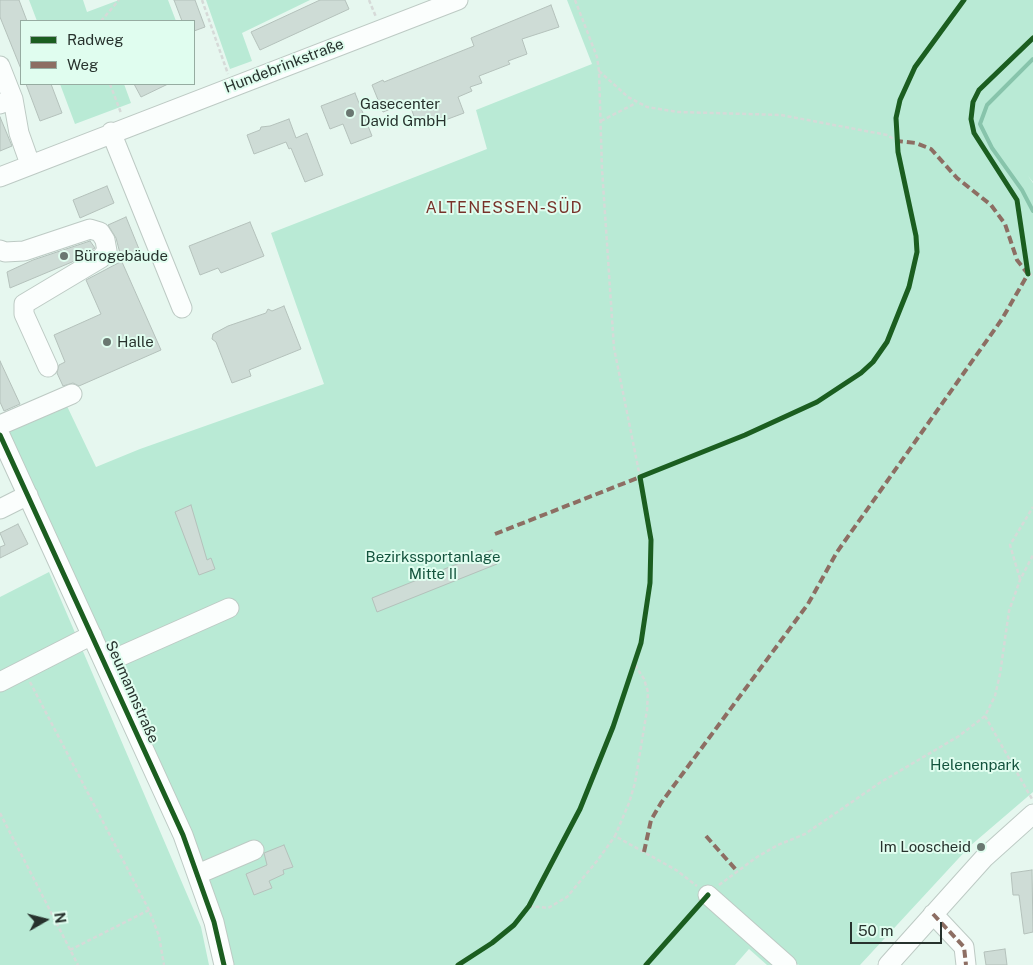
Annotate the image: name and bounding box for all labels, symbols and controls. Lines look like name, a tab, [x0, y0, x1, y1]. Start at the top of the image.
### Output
legend	[20, 20, 195, 85]
text: Radweg	[67, 31, 124, 48]
street label: Hundebrinkstraße	[222, 35, 346, 97]
text: Weg	[67, 56, 98, 73]
place label: Gasecenter David GmbH	[360, 95, 447, 130]
marker: Gasecenter David GmbH	[344, 107, 356, 119]
district label: ALTENESSEN-SÜD	[424, 198, 584, 218]
place label: Bürogebäude	[74, 247, 168, 265]
marker: Bürogebäude	[58, 250, 70, 262]
place label: Halle	[117, 333, 154, 351]
marker: Halle	[101, 336, 113, 348]
park label: Bezirkssportanlage Mitte II	[366, 548, 500, 583]
street label: Seumannstraße	[101, 638, 163, 746]
park label: Helenenpark	[930, 756, 1020, 774]
place label: Im Looscheid	[879, 838, 971, 856]
marker: Im Looscheid	[975, 841, 987, 853]
north arrow	[20, 895, 70, 945]
text: N	[51, 911, 69, 924]
scale bar	[853, 912, 946, 944]
text: 50 m	[858, 922, 893, 939]

